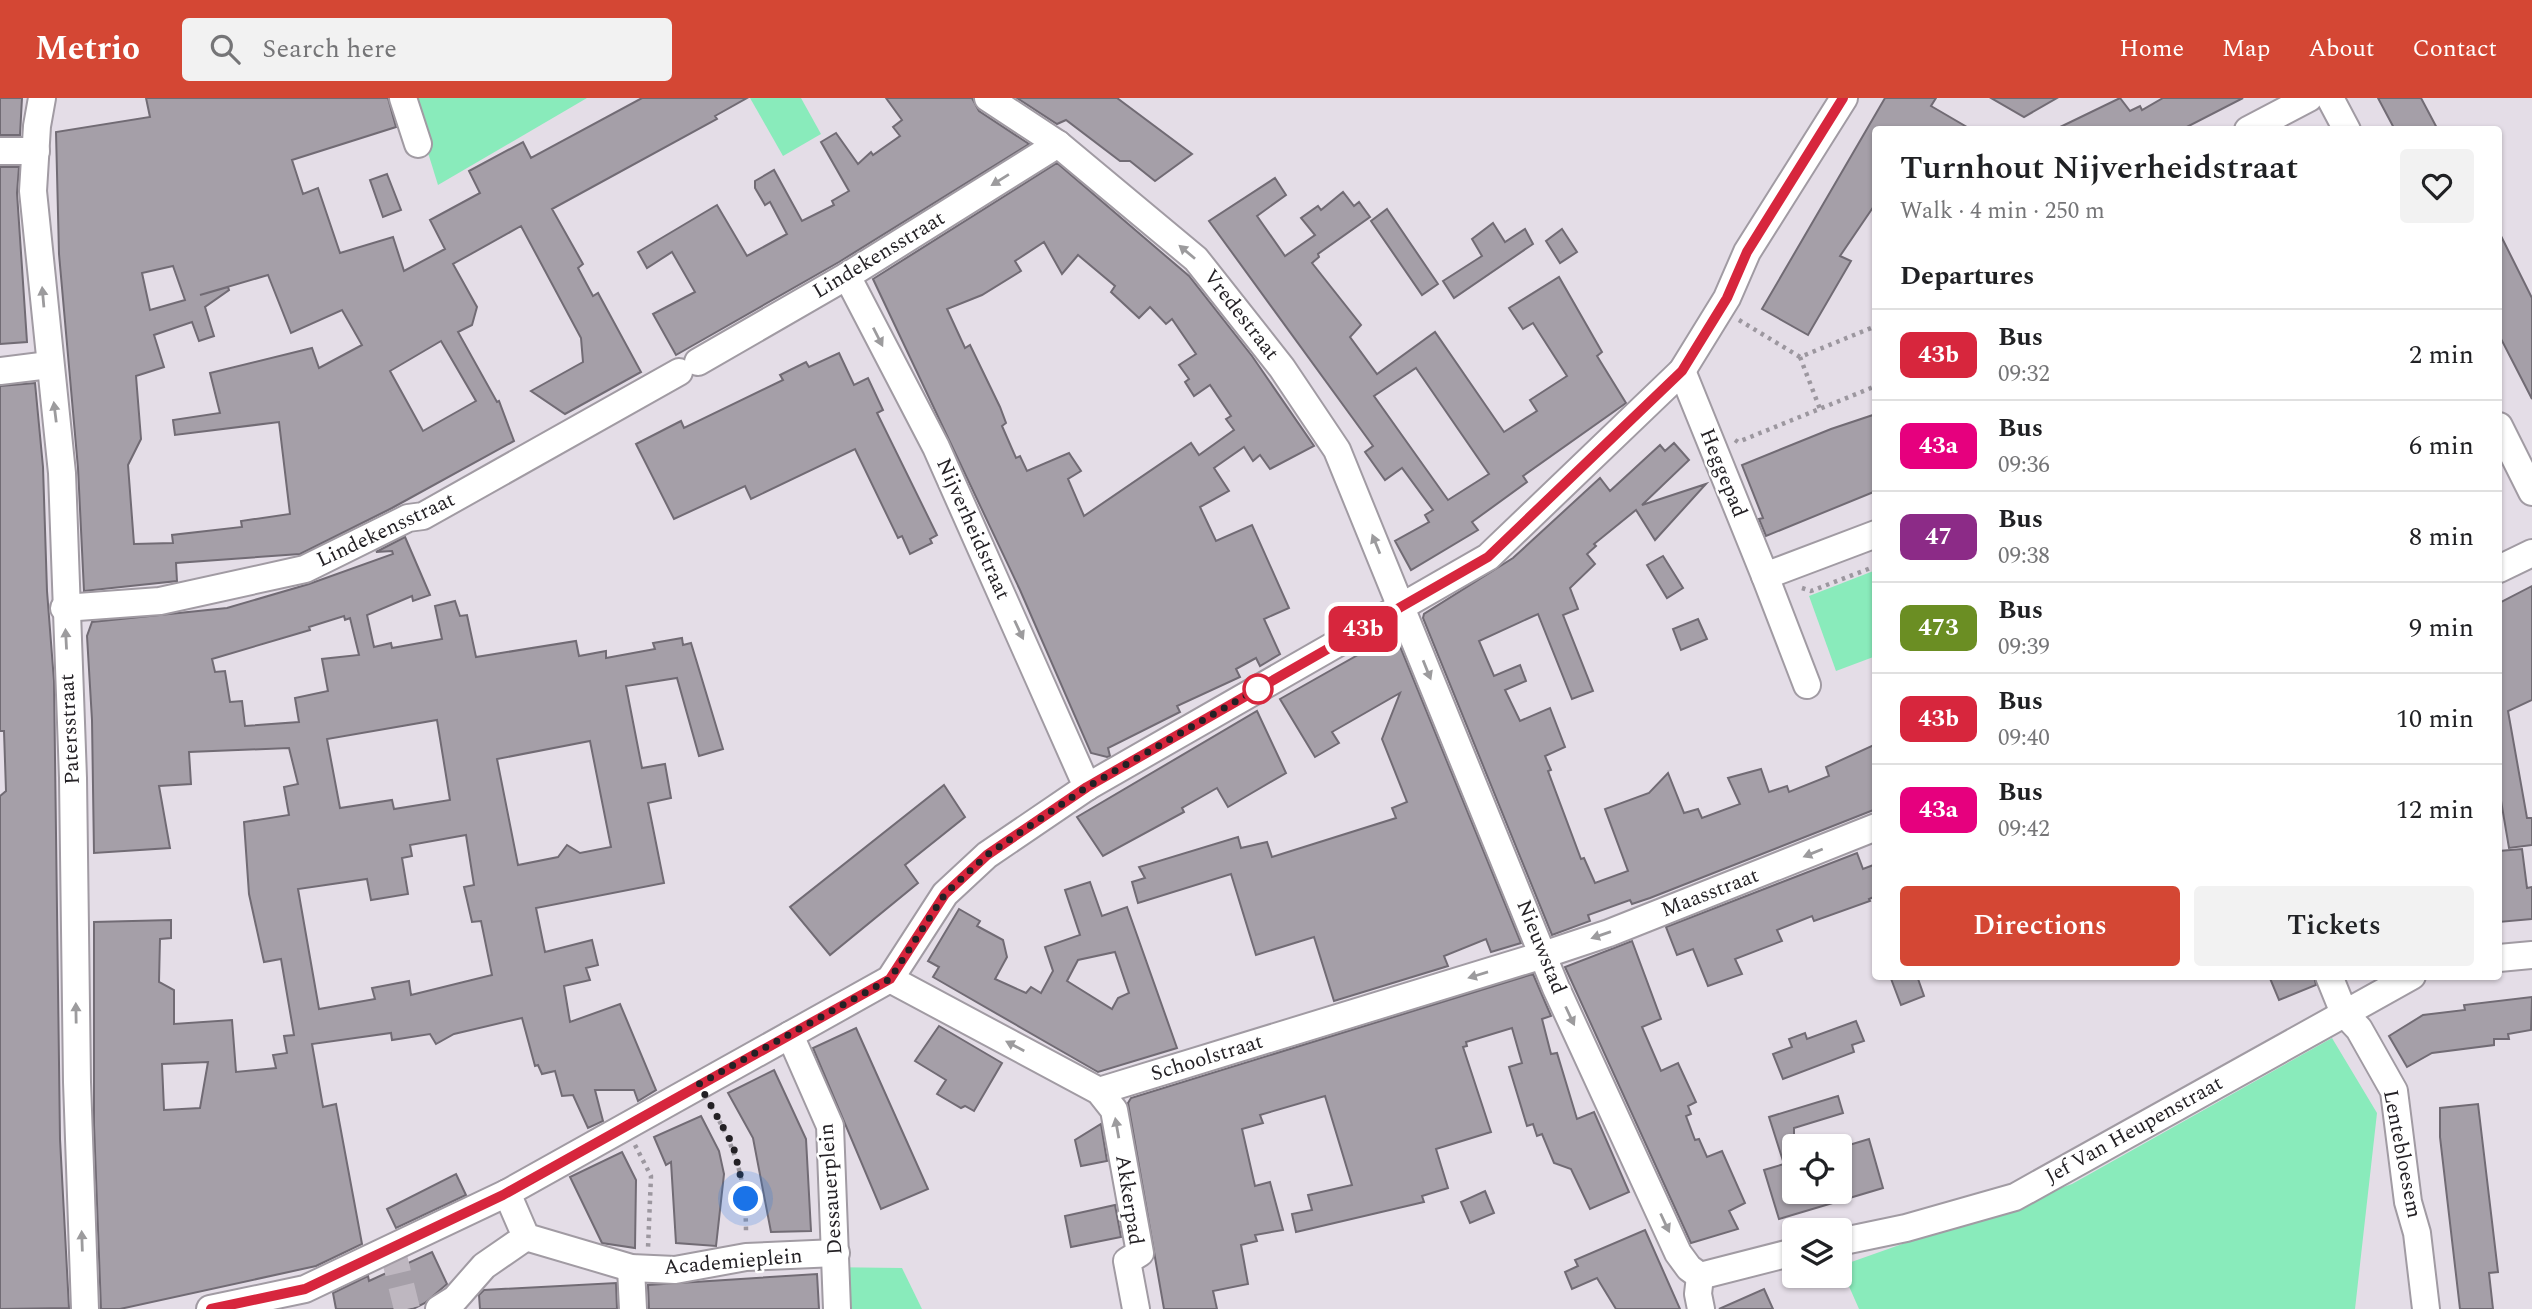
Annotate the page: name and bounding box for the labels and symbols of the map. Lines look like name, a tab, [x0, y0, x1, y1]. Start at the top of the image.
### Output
one-way arrow	[991, 174, 1010, 187]
street label: Lindekensstraat	[807, 203, 951, 307]
one-way arrow	[1179, 245, 1196, 260]
street label: Vredestraat	[1195, 262, 1287, 368]
one-way arrow	[37, 285, 48, 307]
one-way arrow	[873, 327, 884, 347]
one-way arrow	[49, 401, 60, 423]
street label: Heggepad	[1691, 424, 1755, 522]
street label: Nijverheidstraat	[927, 453, 1019, 605]
street label: Lindekensstraat	[311, 484, 461, 576]
one-way arrow	[1370, 533, 1381, 554]
line badge: 43b	[1323, 606, 1403, 652]
one-way arrow	[1013, 620, 1025, 640]
one-way arrow	[60, 628, 71, 650]
one-way arrow	[1421, 660, 1432, 681]
street label: Patersstraat	[51, 673, 89, 785]
unlabelled marker	[1243, 674, 1273, 704]
one-way arrow	[1802, 847, 1823, 858]
street label: Maasstraat	[1656, 860, 1764, 926]
street label: Nieuwstad	[1508, 895, 1574, 999]
one-way arrow	[1590, 930, 1611, 941]
one-way arrow	[1467, 971, 1488, 981]
one-way arrow	[70, 1002, 82, 1024]
one-way arrow	[1564, 1006, 1575, 1026]
street label: Schoolstraat	[1147, 1026, 1267, 1090]
one-way arrow	[1004, 1040, 1024, 1052]
street label: Jef Van Heupenstraat	[2039, 1068, 2229, 1192]
street label: Lentebloesem	[2374, 1087, 2430, 1221]
one-way arrow	[1111, 1117, 1122, 1139]
street label: Dessauerplein	[810, 1122, 852, 1256]
street label: Akkerpad	[1106, 1153, 1152, 1247]
your location	[728, 1181, 763, 1216]
one-way arrow	[1659, 1213, 1671, 1233]
one-way arrow	[77, 1230, 88, 1252]
street label: Academieplein	[662, 1240, 804, 1284]

